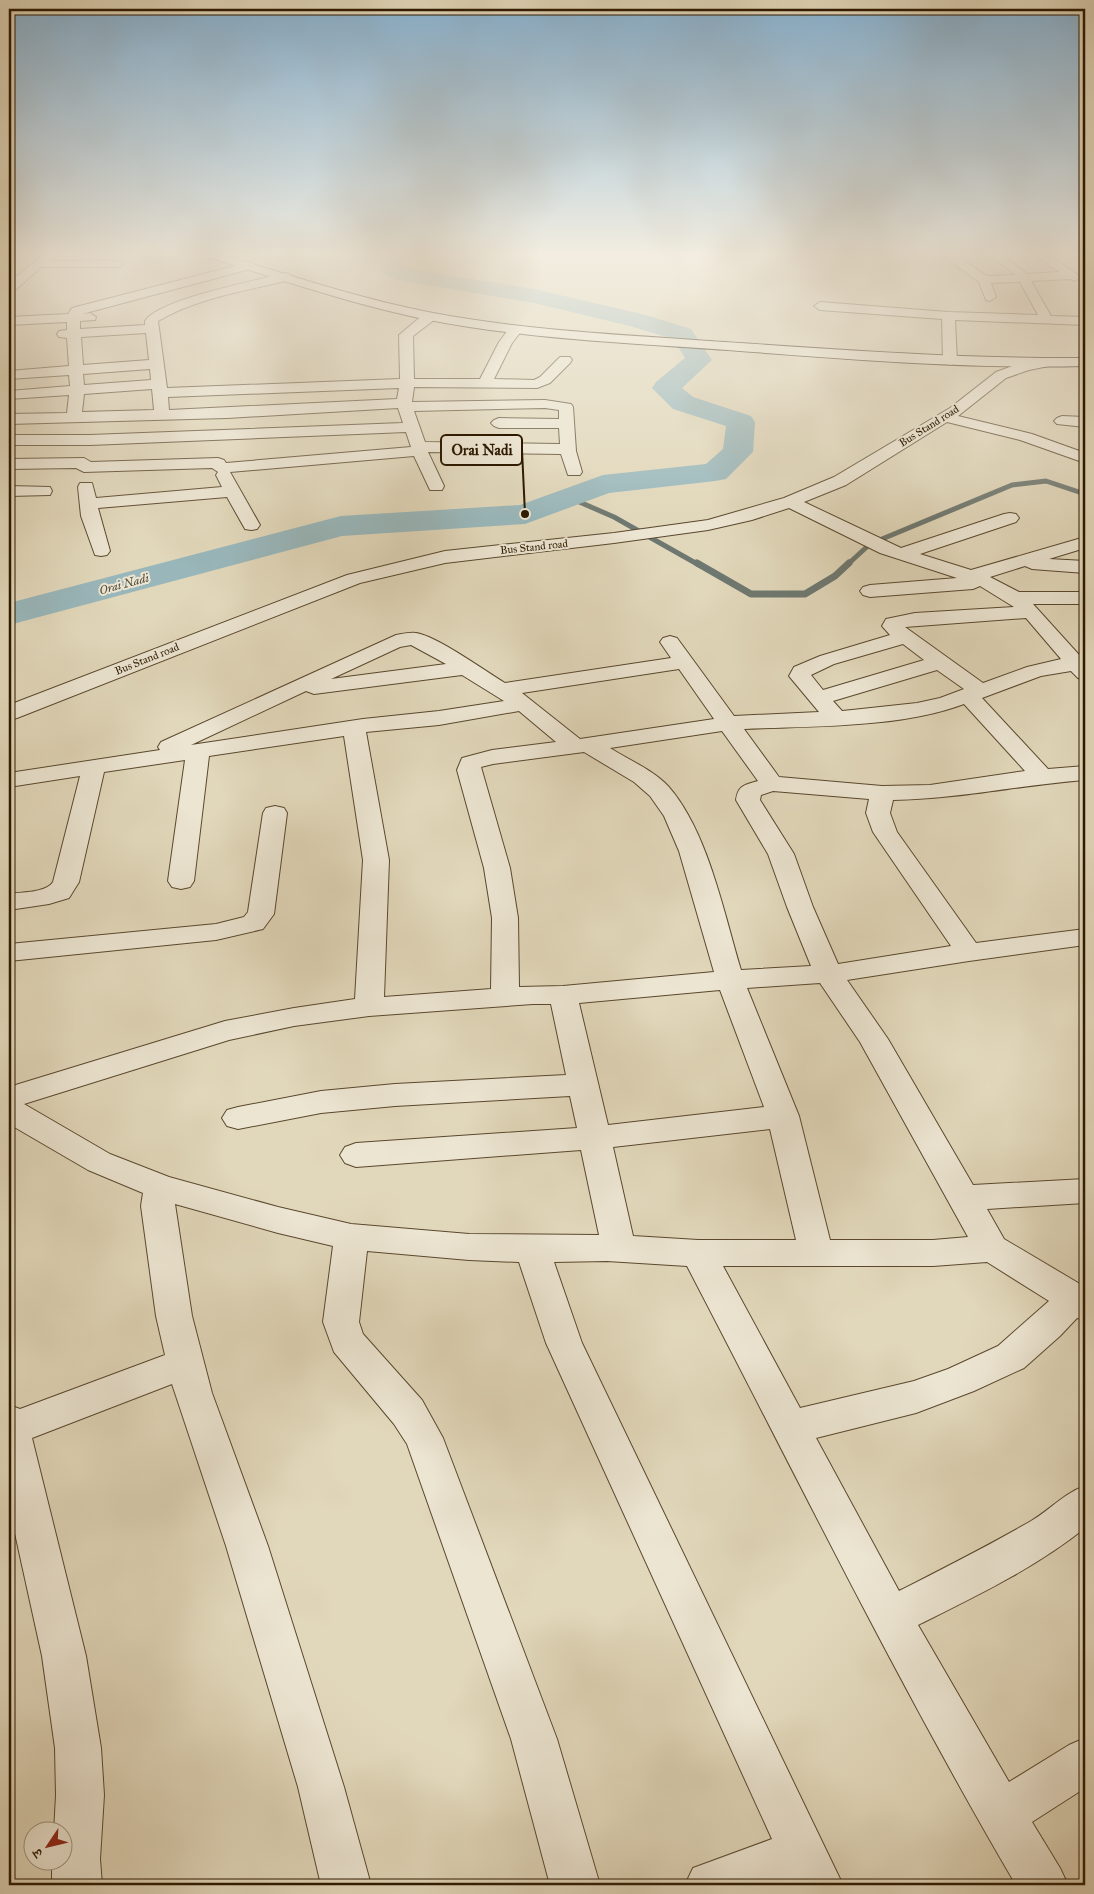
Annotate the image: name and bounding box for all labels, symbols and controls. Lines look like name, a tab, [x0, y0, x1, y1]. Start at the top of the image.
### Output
street label: Bus Stand road	[897, 402, 962, 450]
callout: Orai Nadi	[441, 435, 522, 465]
text: Orai Nadi	[451, 441, 513, 459]
street label: Bus Stand road	[499, 537, 569, 557]
water label: Orai Nadi	[98, 571, 151, 597]
street label: Bus Stand road	[113, 640, 181, 678]
north arrow	[22, 1822, 72, 1872]
text: उ	[28, 1845, 47, 1862]

